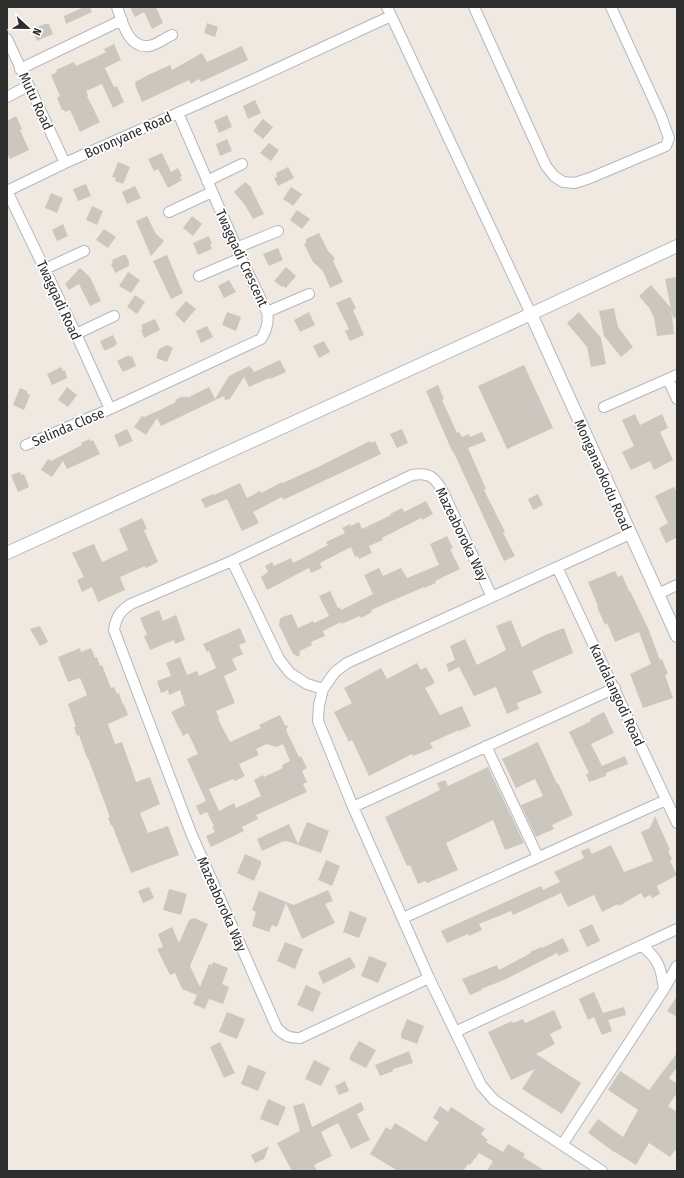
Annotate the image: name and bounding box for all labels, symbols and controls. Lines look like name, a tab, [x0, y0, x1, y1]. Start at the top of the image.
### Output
north arrow	[8, 8, 48, 48]
text: N	[30, 26, 44, 37]
street label: Mutu Road	[15, 70, 56, 133]
street label: Boronyane Road	[82, 109, 174, 162]
street label: Twagqadi Crescent	[212, 207, 272, 310]
street label: Twagqadi Road	[33, 258, 84, 343]
street label: Selinda Close	[29, 405, 107, 450]
street label: Monganaokodu Road	[570, 417, 635, 534]
street label: Mazeaboroka Way	[432, 485, 492, 584]
street label: Kandalangodi Road	[585, 641, 648, 749]
street label: Mazeaboroka Way	[193, 854, 250, 955]

